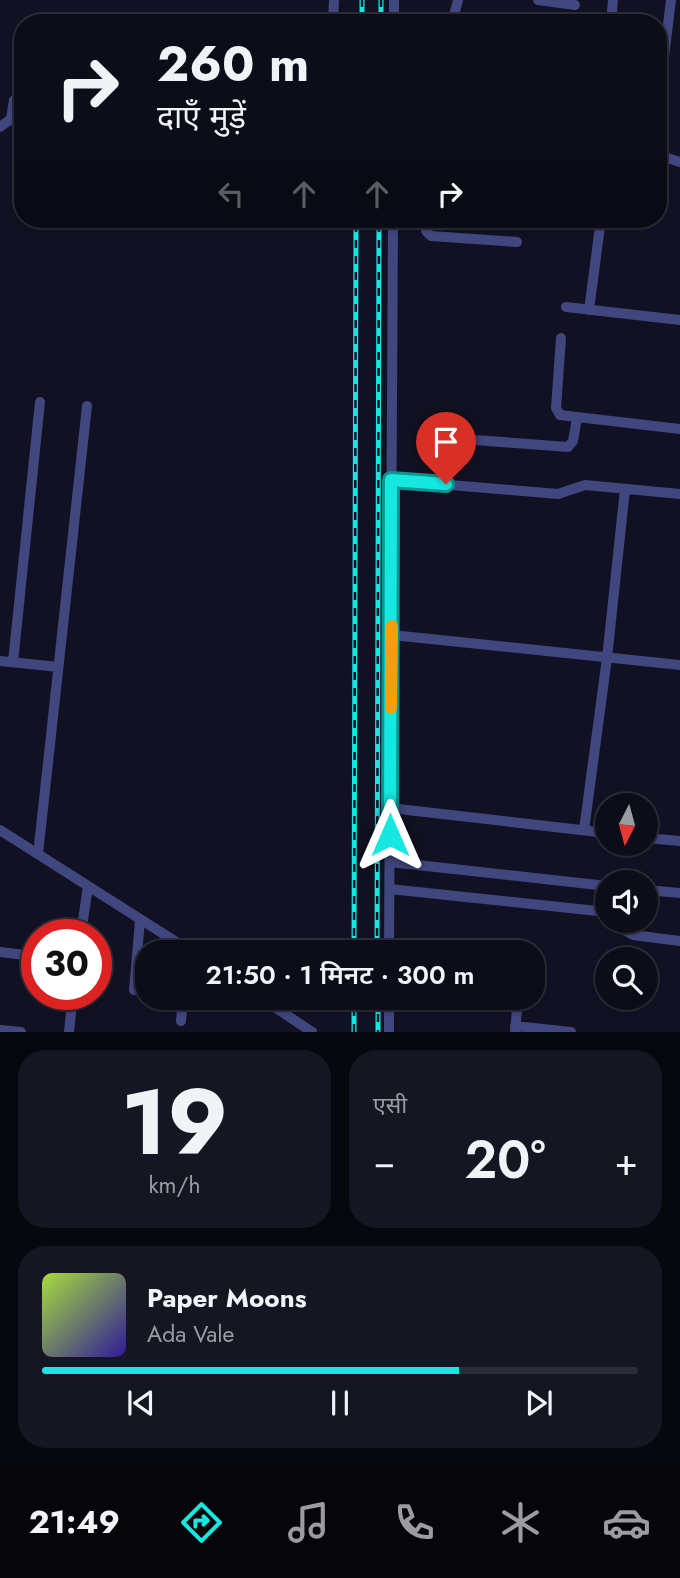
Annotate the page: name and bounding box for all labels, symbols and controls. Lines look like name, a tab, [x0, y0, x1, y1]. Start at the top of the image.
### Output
text: 260 m	[157, 29, 309, 99]
icon: right	[42, 42, 133, 133]
text: दाएँ मुड़ें	[157, 94, 246, 140]
icon: left	[212, 175, 250, 213]
icon: ahead	[285, 175, 323, 213]
icon: ahead	[358, 175, 396, 213]
icon: right	[431, 175, 469, 213]
pin	[416, 412, 476, 484]
icon: arrive	[427, 423, 465, 461]
north arrow	[595, 793, 658, 856]
map controls	[595, 793, 658, 1010]
position arrow	[353, 798, 427, 872]
button: sound	[595, 870, 658, 933]
speed limit sign: 30	[21, 919, 112, 1010]
button: search	[595, 947, 658, 1010]
text: 21:50 · 1 मिनट · 300 m	[206, 956, 474, 994]
text: 19	[121, 1057, 228, 1188]
text: एसी	[373, 1088, 407, 1122]
text: 20°	[464, 1122, 546, 1198]
text: −	[373, 1134, 395, 1189]
text: +	[615, 1134, 638, 1189]
text: km/h	[149, 1168, 200, 1202]
text: Paper Moons	[147, 1279, 307, 1317]
text: Ada Vale	[147, 1317, 234, 1351]
icon: previous	[122, 1384, 160, 1422]
icon: pause	[321, 1384, 359, 1422]
icon: next	[520, 1384, 558, 1422]
icon: directions	[177, 1498, 226, 1547]
icon: music	[284, 1498, 333, 1547]
icon: phone	[390, 1498, 439, 1547]
icon: climate	[496, 1498, 545, 1547]
icon: car	[602, 1498, 651, 1547]
text: 21:49	[29, 1499, 120, 1545]

